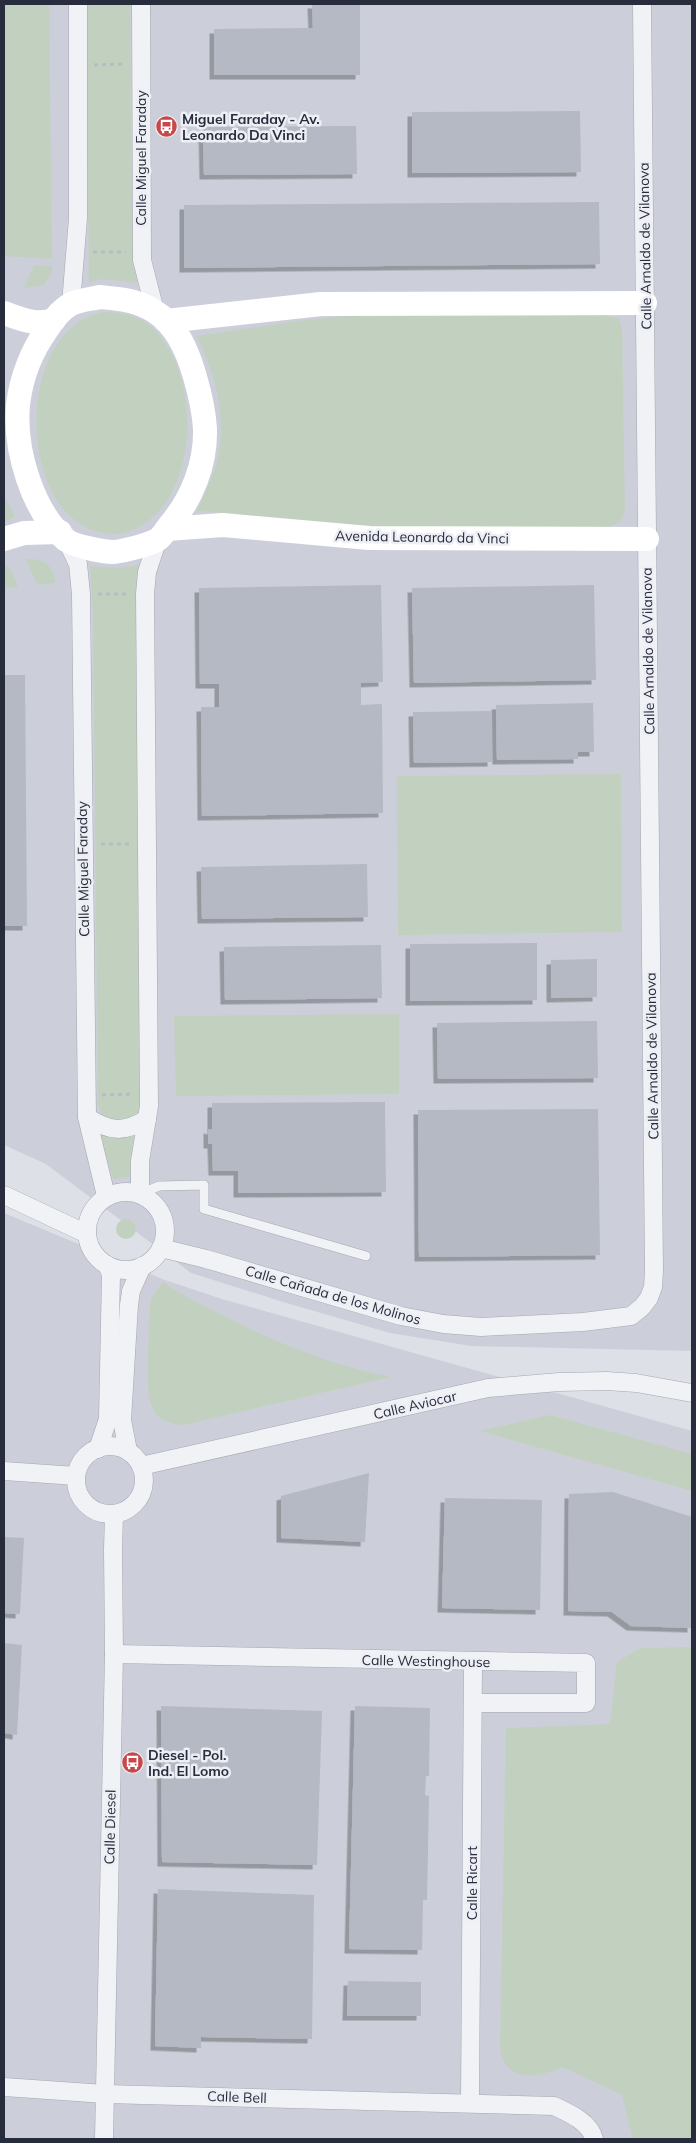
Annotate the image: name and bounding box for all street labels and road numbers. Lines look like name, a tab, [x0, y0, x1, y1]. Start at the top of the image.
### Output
street label: Calle Miguel Faraday	[132, 90, 150, 226]
street label: Calle Arnaldo de Vilanova	[635, 162, 655, 330]
street label: Avenida Leonardo da Vinci	[335, 526, 509, 548]
street label: Calle Arnaldo de Vilanova	[638, 567, 658, 735]
street label: Calle Miguel Faraday	[73, 800, 93, 937]
street label: Calle Arnaldo de Vilanova	[642, 972, 662, 1140]
street label: Calle Cañada de los Molinos	[243, 1261, 423, 1329]
street label: Calle Aviocar	[372, 1386, 459, 1423]
street label: Calle Westinghouse	[362, 1651, 490, 1671]
street label: Calle Diesel	[100, 1789, 120, 1865]
street label: Calle Ricart	[463, 1846, 481, 1920]
street label: Calle Bell	[207, 2087, 267, 2107]

